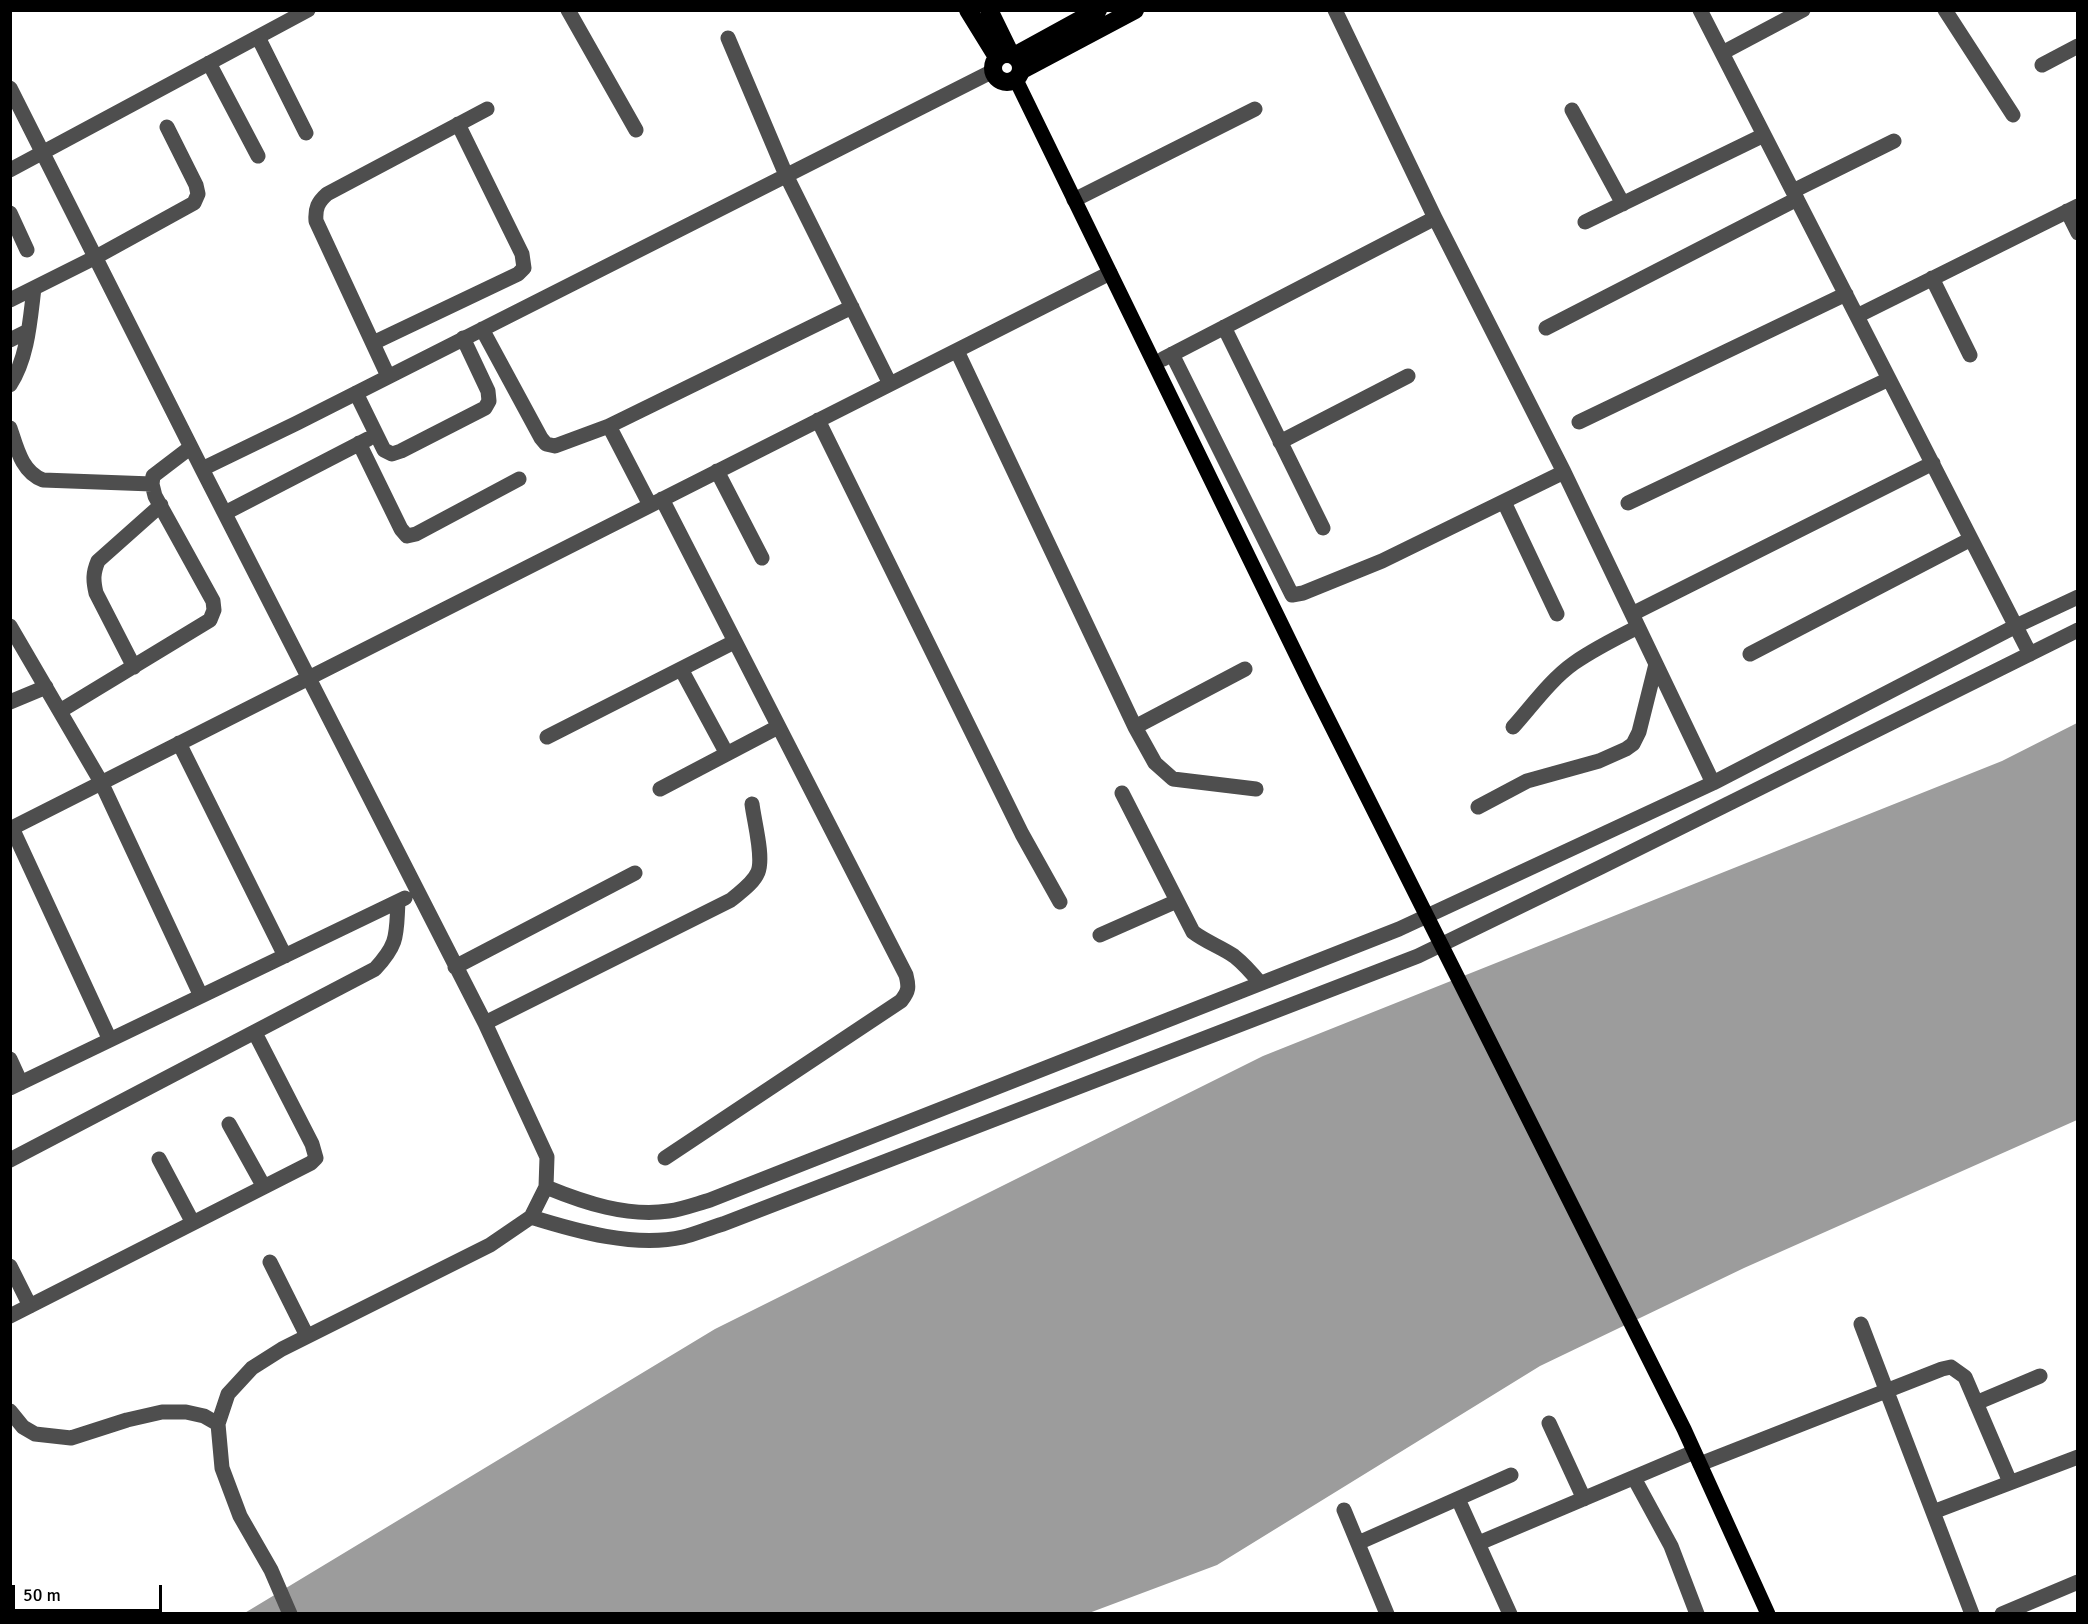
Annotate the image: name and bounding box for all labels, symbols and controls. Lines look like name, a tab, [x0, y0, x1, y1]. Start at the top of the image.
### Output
scale bar	[15, 1573, 165, 1611]
text: 50 m	[23, 1584, 61, 1606]

